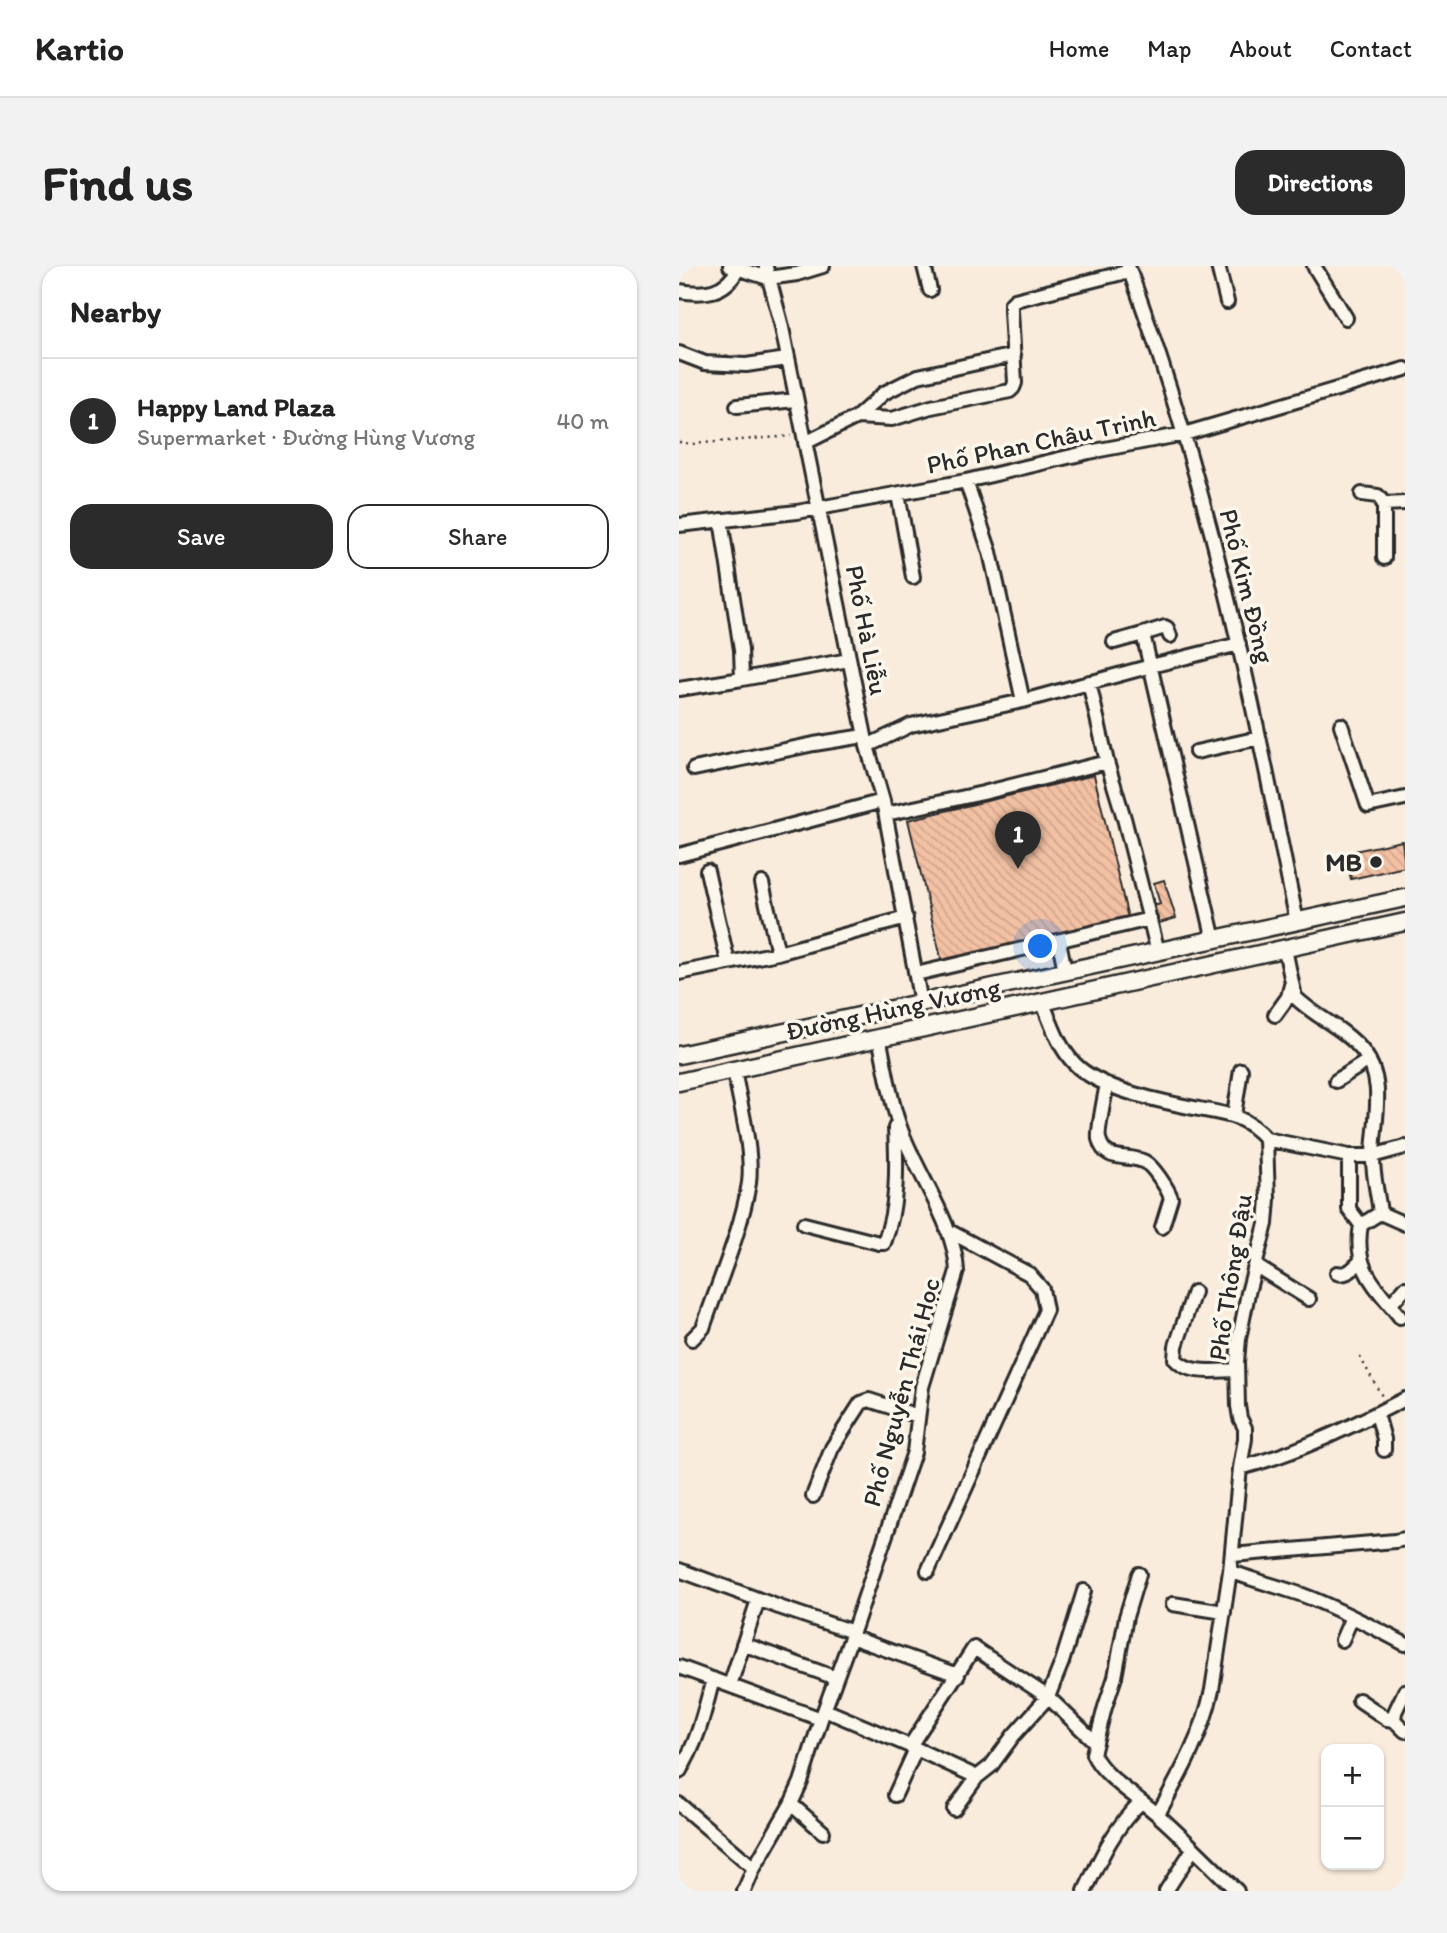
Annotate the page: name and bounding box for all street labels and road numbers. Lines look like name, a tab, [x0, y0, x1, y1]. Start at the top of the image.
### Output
street label: Phố Phan Châu Trinh	[924, 401, 1159, 481]
street label: Phố Kim Đồng	[1212, 506, 1282, 667]
street label: Phố Hà Liễu	[839, 562, 895, 698]
street label: Đường Hùng Vương	[783, 970, 1004, 1047]
street label: Phố Thông Đậu	[1201, 1191, 1259, 1363]
street label: Phố Nguyễn Thái Học	[855, 1274, 947, 1510]

